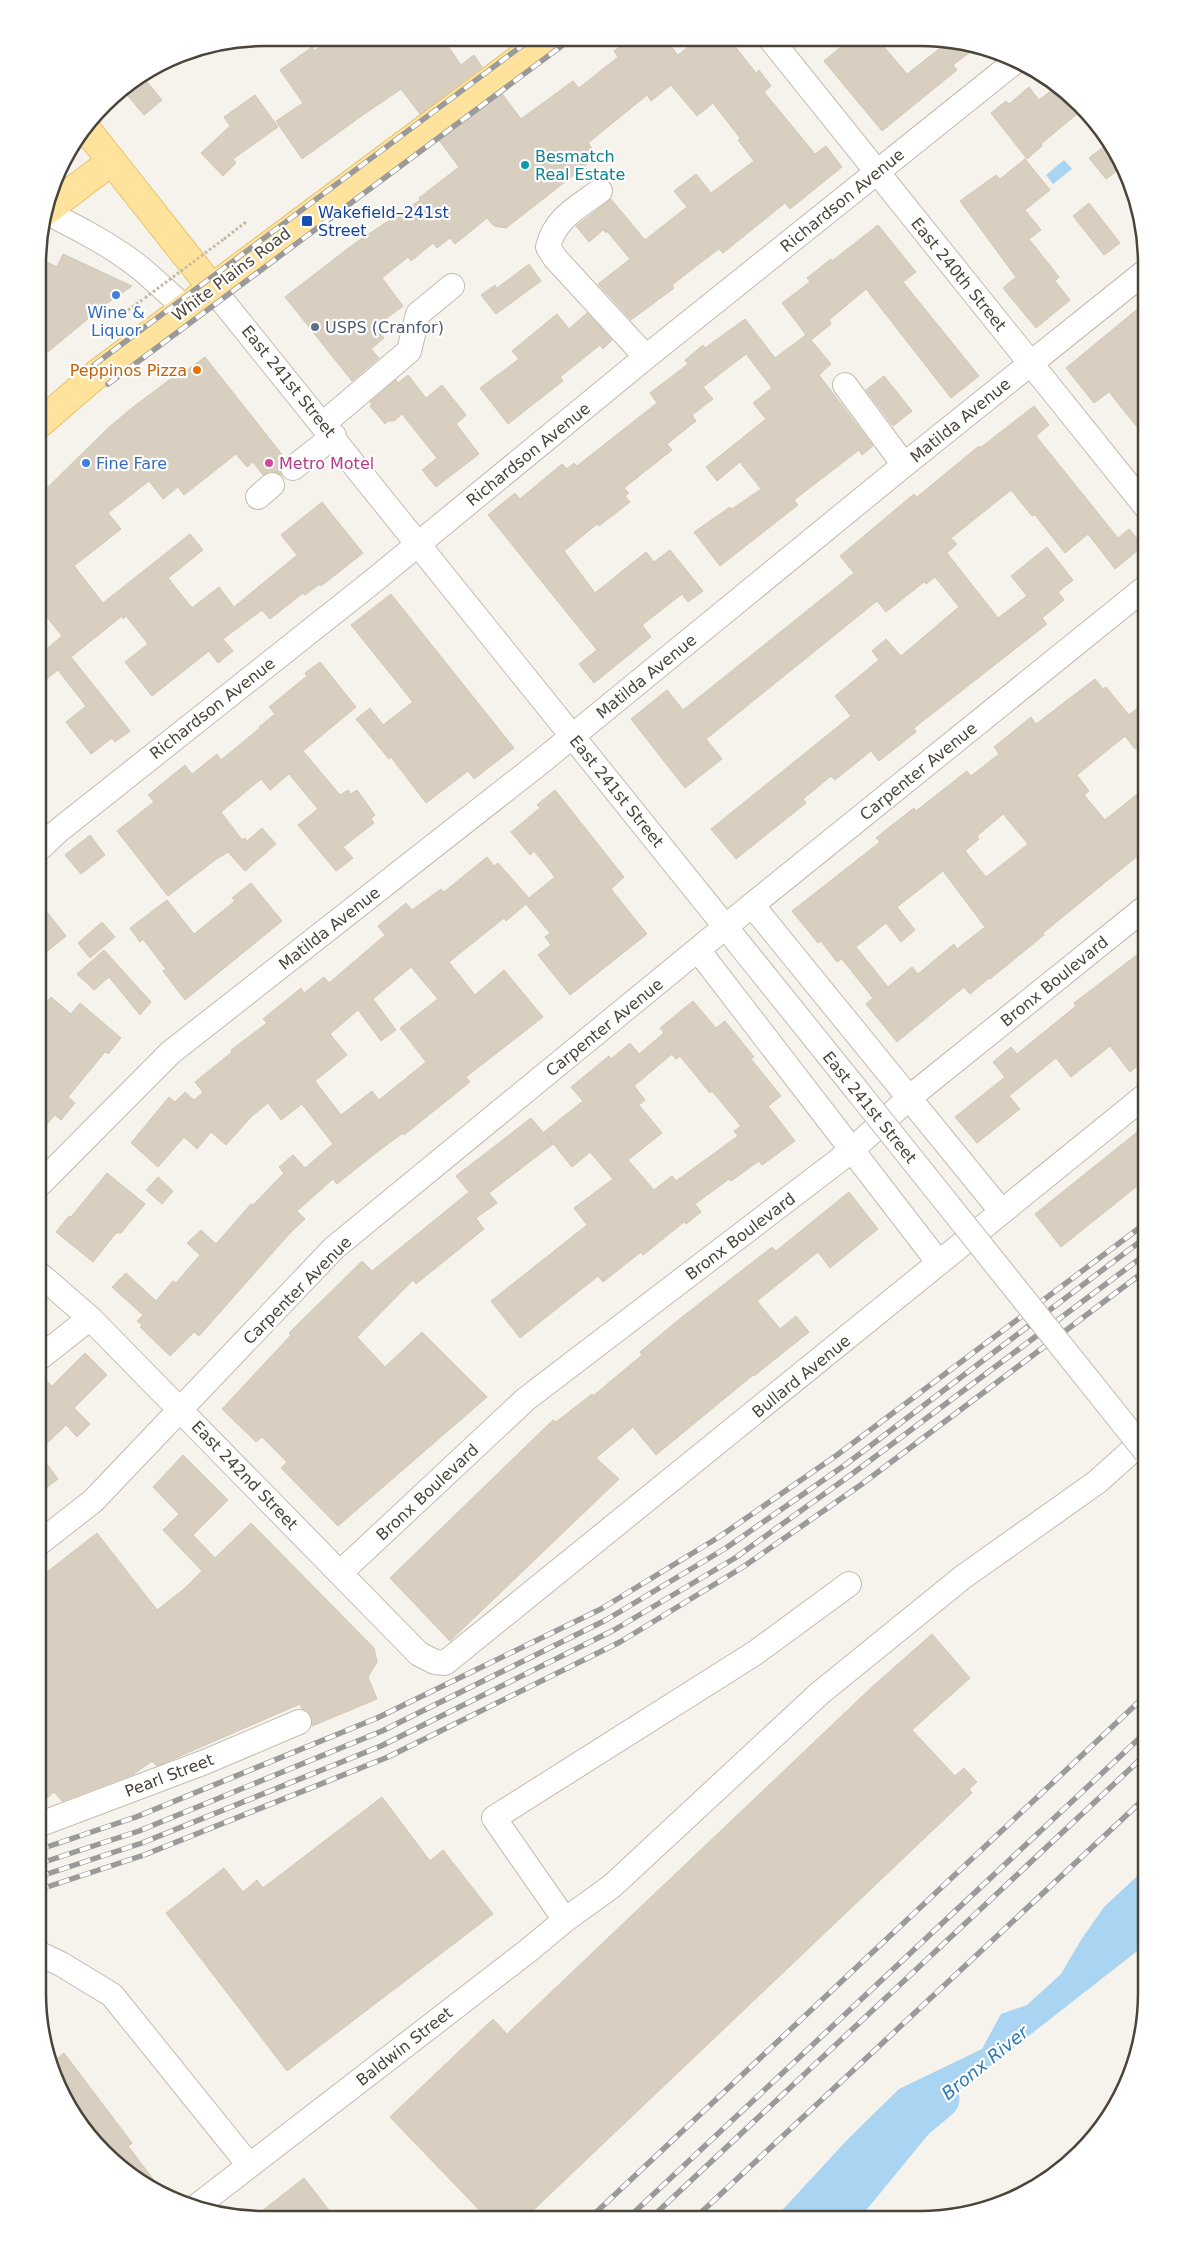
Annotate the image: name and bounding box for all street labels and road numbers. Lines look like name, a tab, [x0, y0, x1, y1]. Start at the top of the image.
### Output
street label: Richardson Avenue	[777, 145, 908, 256]
street label: East 240th Street	[907, 214, 1010, 335]
street label: White Plains Road	[168, 224, 294, 325]
street label: East 241st Street	[238, 322, 340, 441]
street label: Matilda Avenue	[906, 374, 1014, 467]
street label: Richardson Avenue	[463, 399, 594, 510]
street label: Matilda Avenue	[592, 630, 700, 723]
street label: Richardson Avenue	[146, 654, 279, 763]
street label: Carpenter Avenue	[856, 718, 981, 824]
street label: East 241st Street	[566, 732, 668, 851]
street label: Matilda Avenue	[275, 883, 384, 974]
street label: Bronx Boulevard	[997, 932, 1112, 1030]
street label: Carpenter Avenue	[542, 974, 667, 1080]
street label: East 241st Street	[819, 1048, 921, 1167]
street label: Bronx Boulevard	[682, 1189, 799, 1284]
street label: Carpenter Avenue	[239, 1232, 355, 1348]
street label: Bullard Avenue	[748, 1331, 854, 1422]
street label: East 242nd Street	[188, 1417, 302, 1534]
street label: Bronx Boulevard	[372, 1440, 482, 1545]
street label: Pearl Street	[122, 1750, 216, 1801]
street label: Baldwin Street	[352, 2003, 456, 2090]

